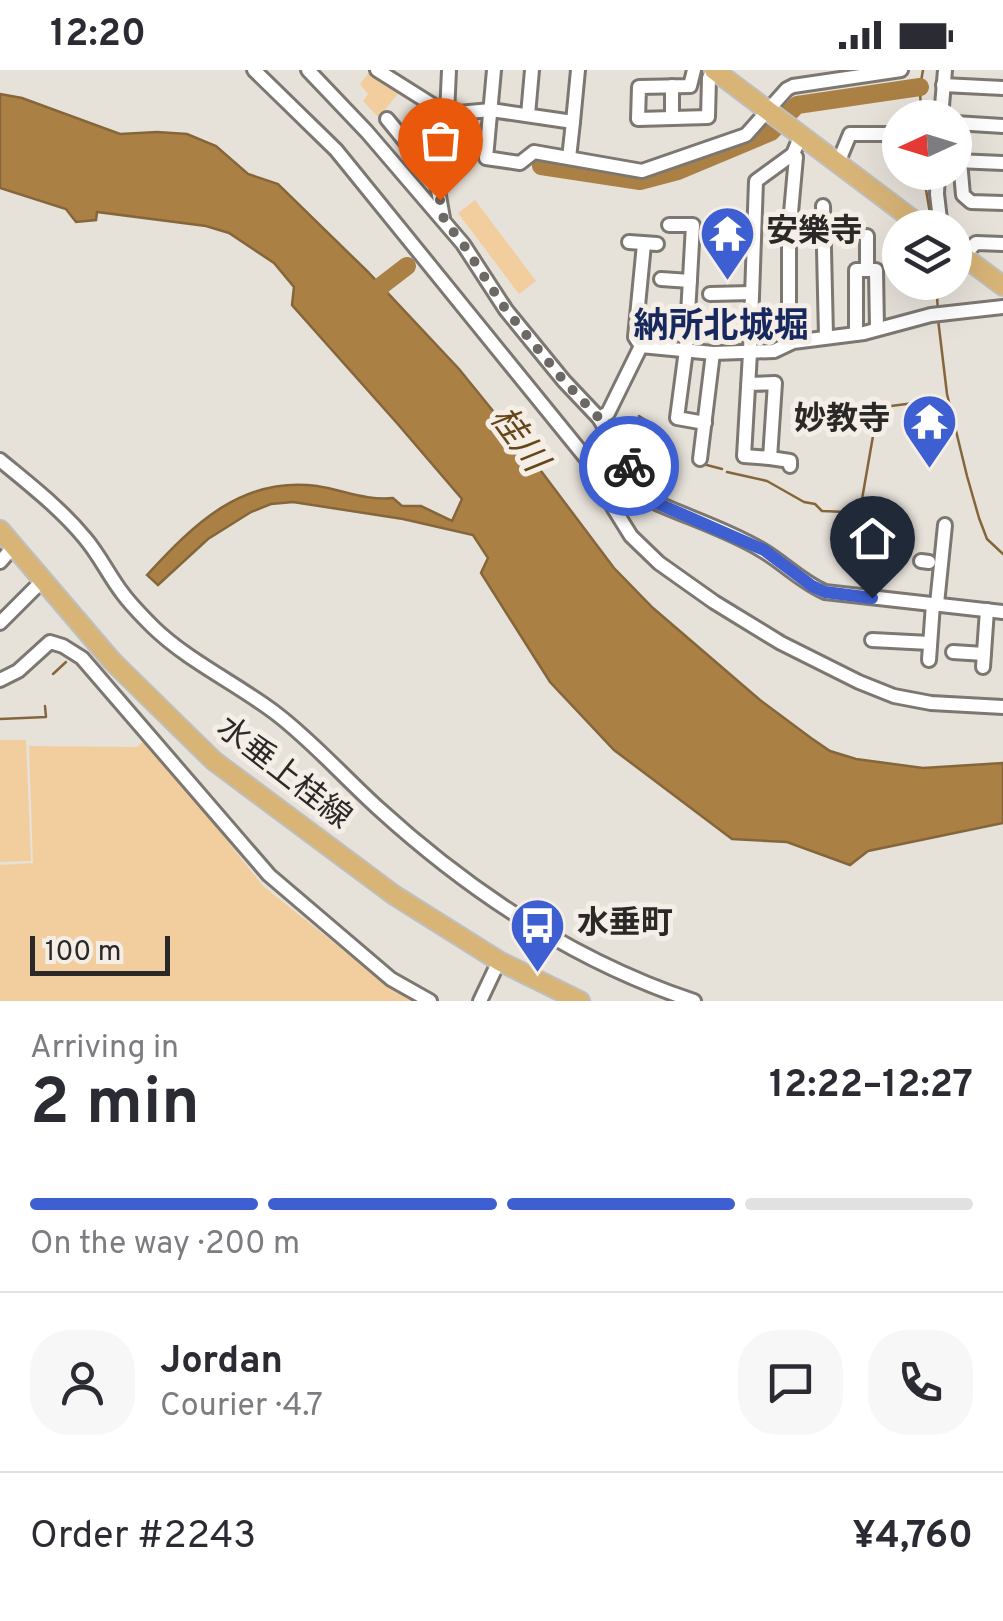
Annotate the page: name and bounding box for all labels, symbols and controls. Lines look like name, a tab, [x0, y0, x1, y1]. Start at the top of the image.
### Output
text: 12:20	[50, 11, 146, 60]
pin	[398, 98, 483, 201]
north arrow	[882, 100, 972, 190]
map controls	[882, 100, 972, 300]
icon: bag	[413, 113, 468, 168]
temple icon: 安樂寺	[697, 203, 757, 282]
button: layers	[882, 210, 972, 300]
place label: 安樂寺	[766, 213, 862, 253]
district label: 納所北城堀	[633, 306, 809, 350]
temple icon: 妙教寺	[899, 391, 959, 470]
water label: 桂川	[479, 399, 558, 484]
place label: 妙教寺	[794, 401, 890, 441]
courier	[579, 416, 679, 516]
icon: bike	[602, 439, 657, 494]
pin	[830, 496, 915, 599]
icon: home	[845, 511, 900, 566]
street label: 水垂上桂線	[208, 709, 358, 839]
bus stop icon: 水垂町	[508, 895, 568, 974]
place label: 水垂町	[577, 905, 673, 945]
scale bar	[30, 931, 170, 976]
text: 100 m	[45, 935, 121, 971]
text: Arriving in	[30, 1029, 179, 1069]
text: 12:22–12:27	[769, 1062, 973, 1111]
text: 2 min	[30, 1065, 200, 1147]
text: On the way · 200 m	[30, 1225, 300, 1265]
button: person	[30, 1330, 135, 1435]
button: chat	[738, 1330, 843, 1435]
button: phone	[868, 1330, 973, 1435]
text: Jordan	[160, 1338, 283, 1387]
text: Courier · 4.7	[160, 1387, 323, 1427]
text: Order #2243	[30, 1513, 256, 1562]
text: ¥4,760	[852, 1513, 973, 1562]

